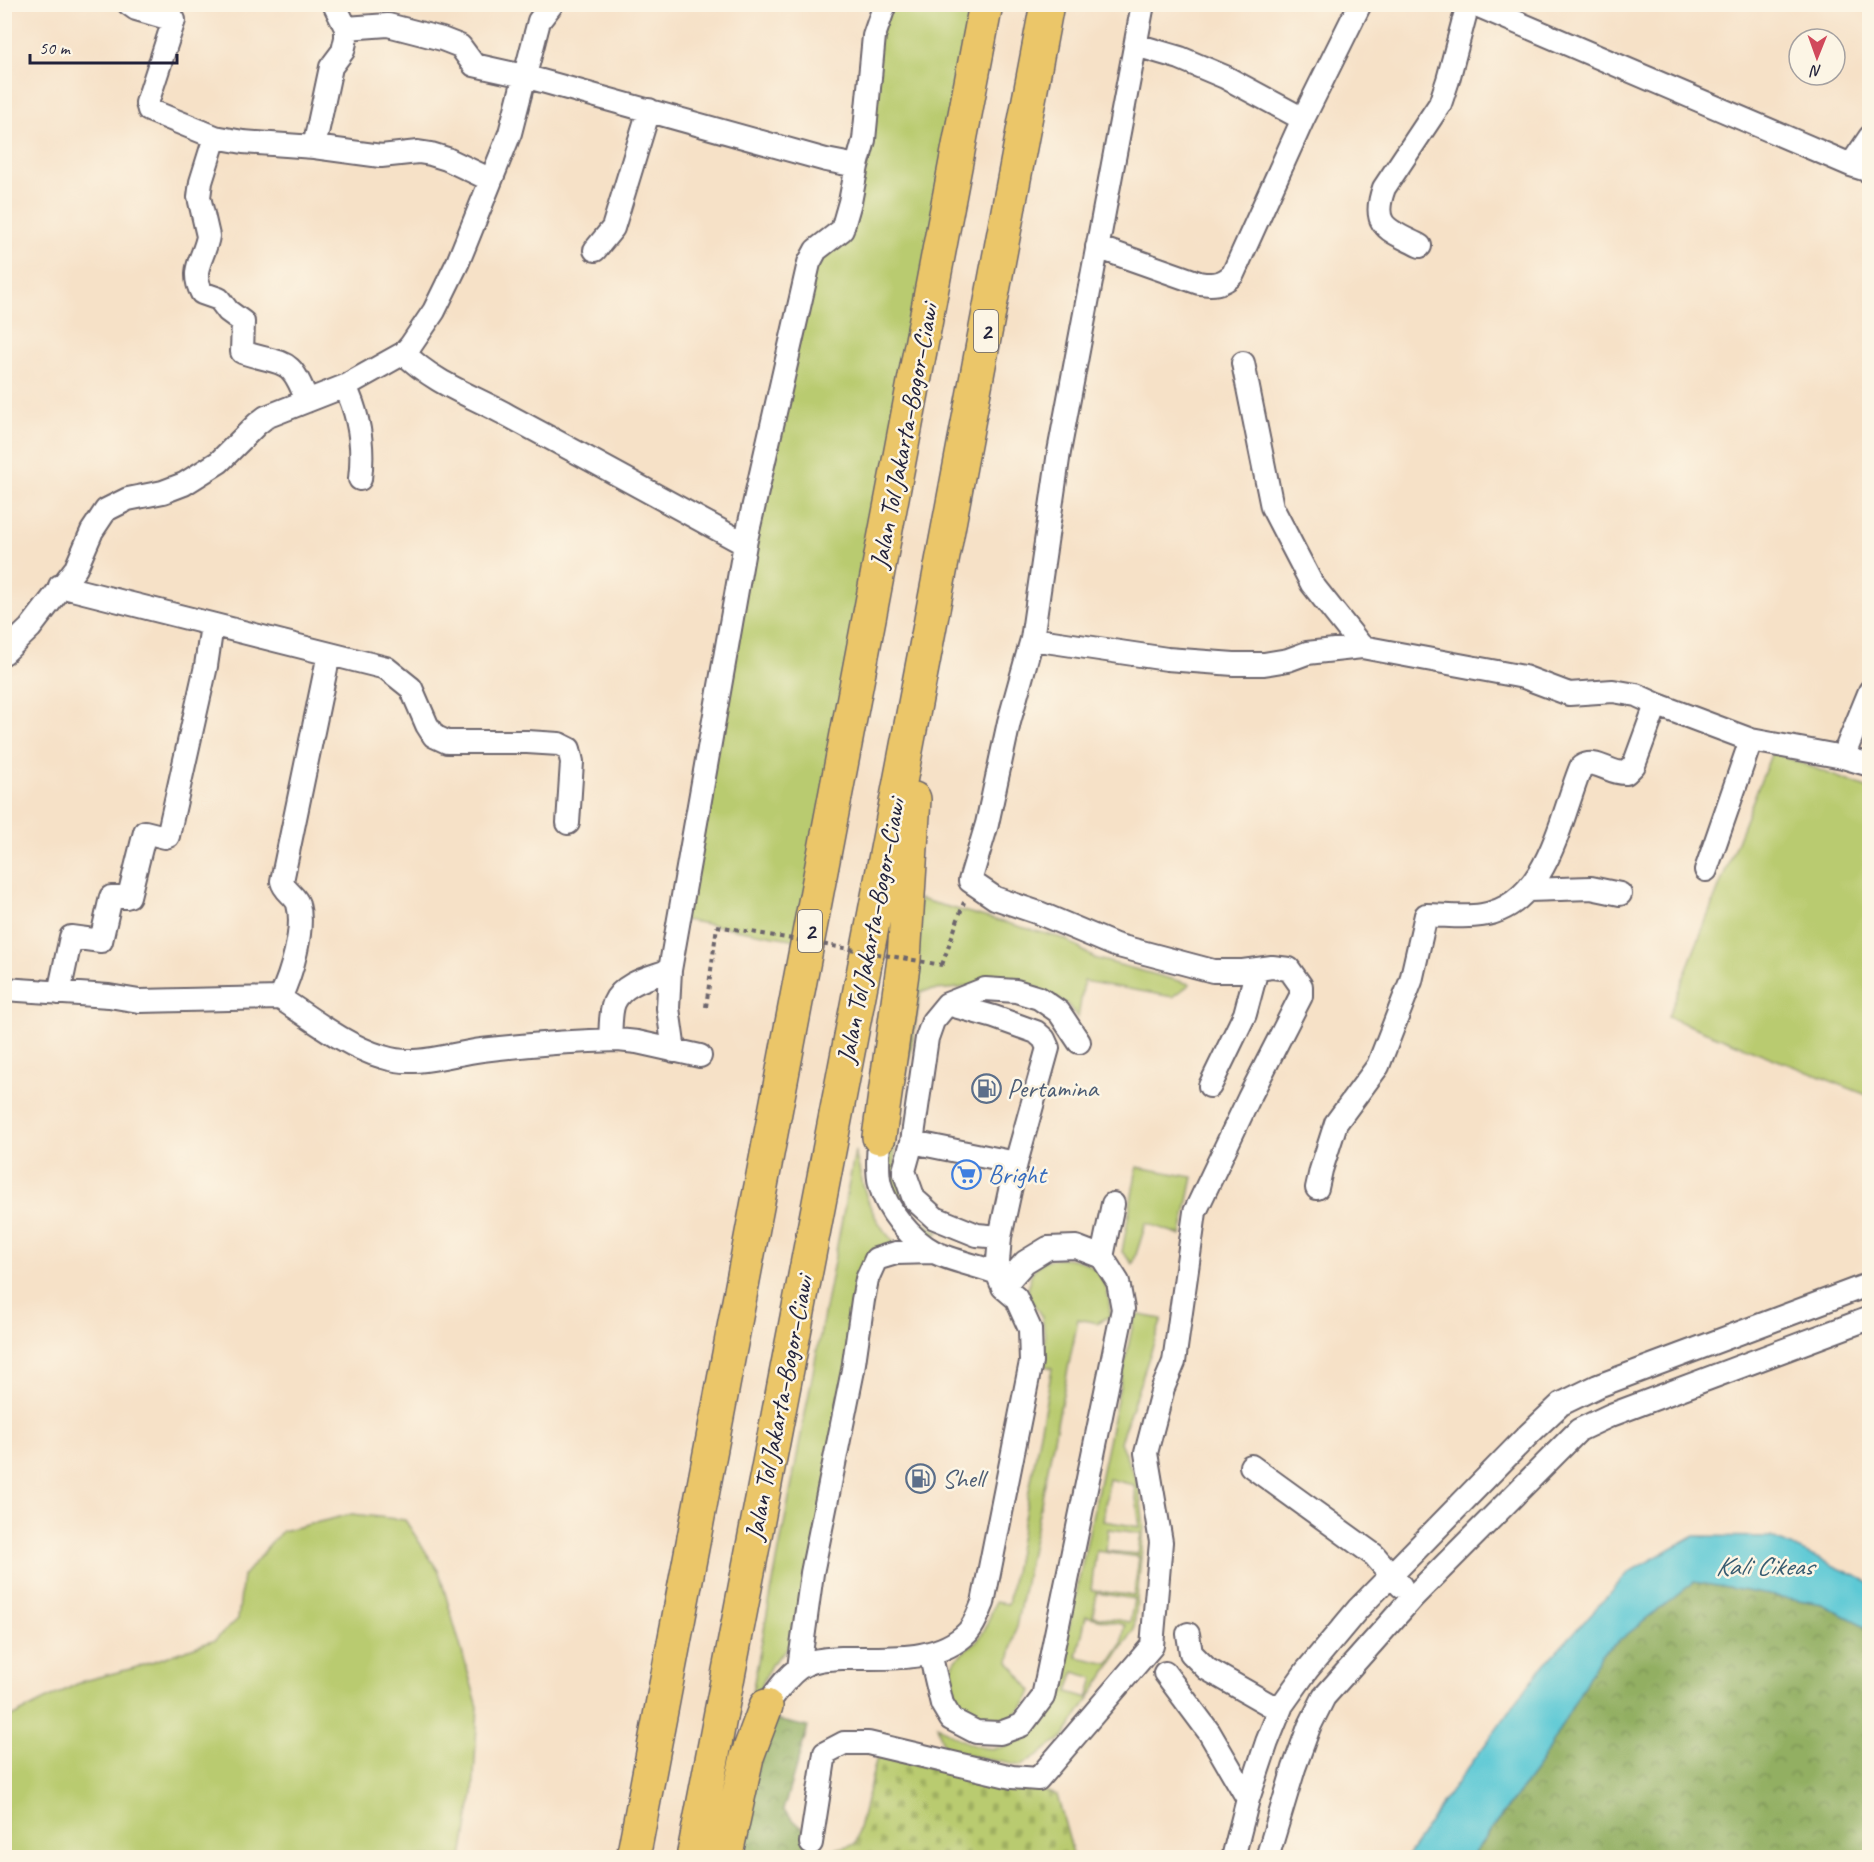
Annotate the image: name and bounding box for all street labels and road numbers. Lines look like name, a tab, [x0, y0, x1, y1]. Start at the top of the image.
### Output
street label: Jalan Tol Jakarta–Bogor–Ciawi	[862, 298, 946, 573]
road number: 2	[974, 310, 998, 352]
street label: Jalan Tol Jakarta–Bogor–Ciawi	[829, 793, 913, 1068]
road number: 2	[798, 910, 822, 952]
street label: Jalan Tol Jakarta–Bogor–Ciawi	[737, 1270, 821, 1545]

